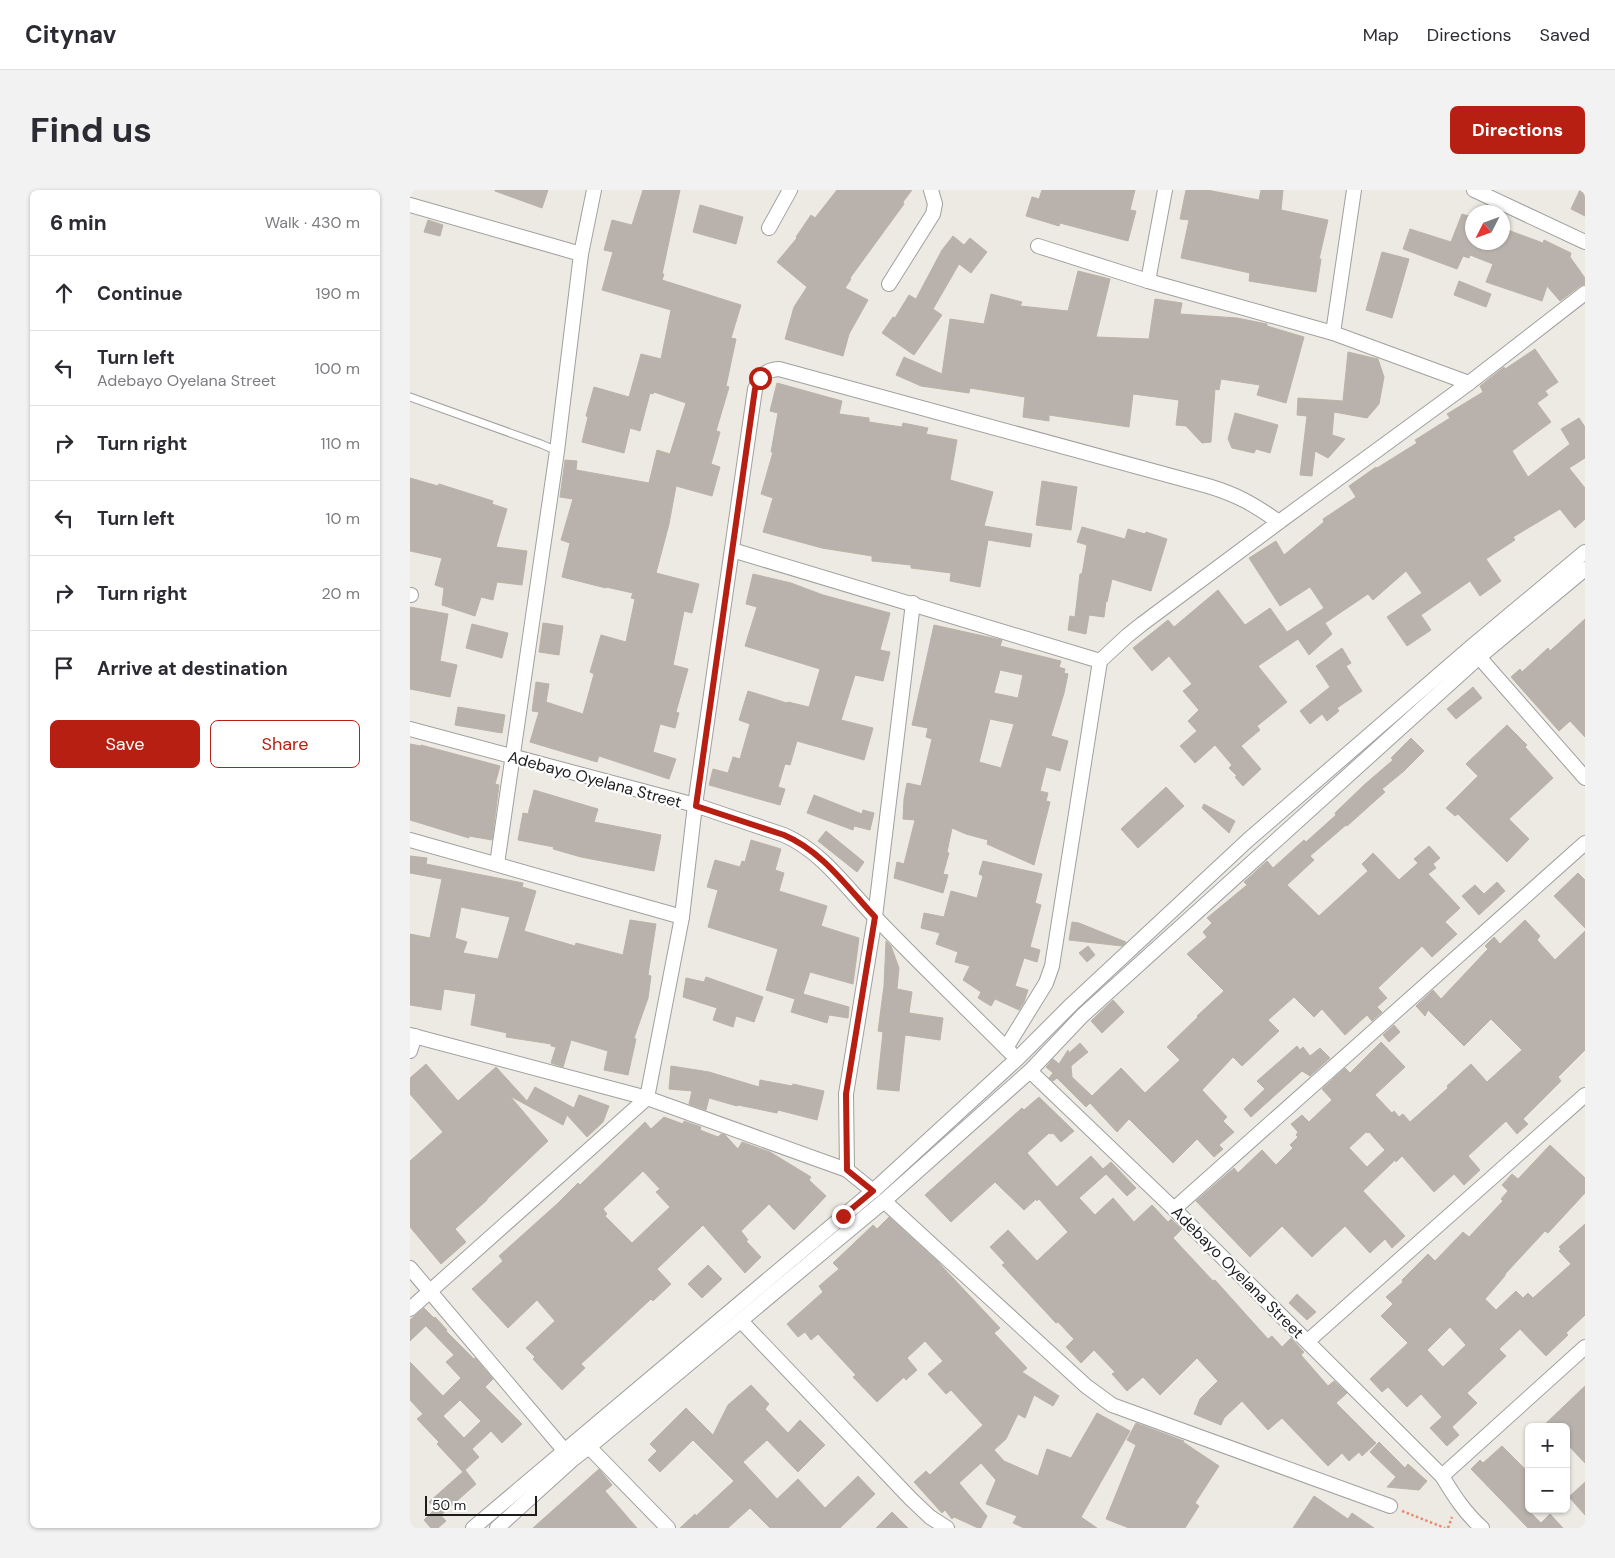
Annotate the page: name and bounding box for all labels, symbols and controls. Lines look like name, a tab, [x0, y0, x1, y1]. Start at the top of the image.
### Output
text: Citynav	[25, 19, 116, 50]
text: Map	[1363, 23, 1399, 47]
text: Directions	[1427, 23, 1512, 47]
text: Saved	[1540, 23, 1590, 47]
button: Directions	[1450, 106, 1585, 154]
text: Find us	[30, 107, 152, 153]
north arrow	[1465, 205, 1510, 250]
text: 6 min	[50, 209, 107, 237]
text: Walk · 430 m	[265, 212, 360, 233]
icon: ahead	[50, 279, 78, 307]
text: Continue	[97, 281, 183, 306]
text: 190 m	[316, 283, 360, 304]
text: Turn left	[97, 345, 175, 370]
icon: left	[50, 354, 78, 382]
text: 100 m	[315, 358, 360, 379]
route start	[749, 367, 772, 390]
text: Adebayo Oyelana Street	[97, 370, 276, 391]
icon: right	[50, 429, 78, 457]
text: Turn right	[97, 431, 187, 456]
text: 110 m	[321, 433, 360, 454]
icon: left	[50, 504, 78, 532]
text: Turn left	[97, 506, 175, 531]
text: 10 m	[326, 508, 360, 529]
icon: right	[50, 579, 78, 607]
text: Turn right	[97, 581, 187, 606]
text: 20 m	[321, 583, 360, 604]
icon: arrive	[50, 654, 78, 682]
text: Arrive at destination	[97, 656, 288, 681]
button: Save	[50, 720, 200, 768]
button: Share	[210, 720, 360, 768]
street label: Adebayo Oyelana Street	[506, 746, 684, 813]
street label: Adebayo Oyelana Street	[1167, 1202, 1308, 1343]
route end	[832, 1205, 855, 1228]
map controls	[1525, 1423, 1570, 1513]
button: +	[1525, 1423, 1570, 1468]
button: −	[1525, 1468, 1570, 1513]
scale bar	[425, 1493, 538, 1516]
text: 50 m	[432, 1496, 466, 1514]

